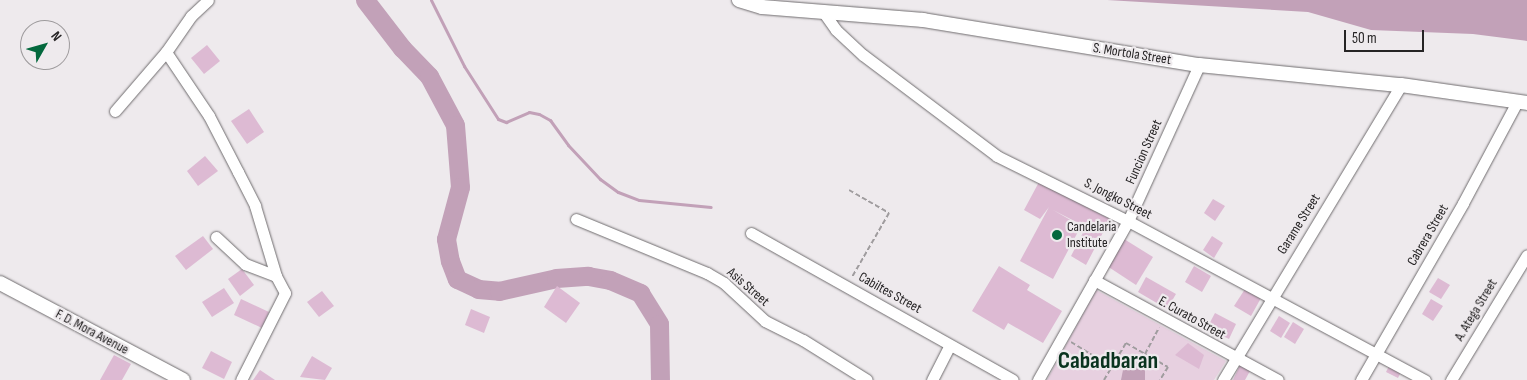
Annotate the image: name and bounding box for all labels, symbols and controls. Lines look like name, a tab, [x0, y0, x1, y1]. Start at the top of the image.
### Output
north arrow	[20, 20, 70, 70]
scale bar	[1347, 20, 1427, 52]
text: N	[47, 28, 65, 44]
text: 50 m	[1352, 29, 1377, 48]
street label: S. Mortola Street	[1092, 40, 1172, 68]
street label: Funcion Street	[1122, 117, 1166, 187]
street label: S. Jongko Street	[1081, 175, 1155, 223]
street label: Garame Street	[1274, 191, 1324, 257]
street label: Cabrera Street	[1404, 201, 1452, 269]
place label: Candelaria Institute	[1067, 219, 1116, 252]
marker: Candelaria Institute	[1051, 229, 1063, 241]
street label: Asis Street	[723, 264, 773, 310]
street label: Cabiltes Street	[856, 269, 924, 317]
street label: A. Atega Street	[1451, 276, 1501, 344]
street label: E. Curato Street	[1156, 293, 1228, 343]
street label: F. D. Mora Avenue	[53, 306, 131, 358]
district label: Cabadbaran	[1058, 347, 1158, 375]

